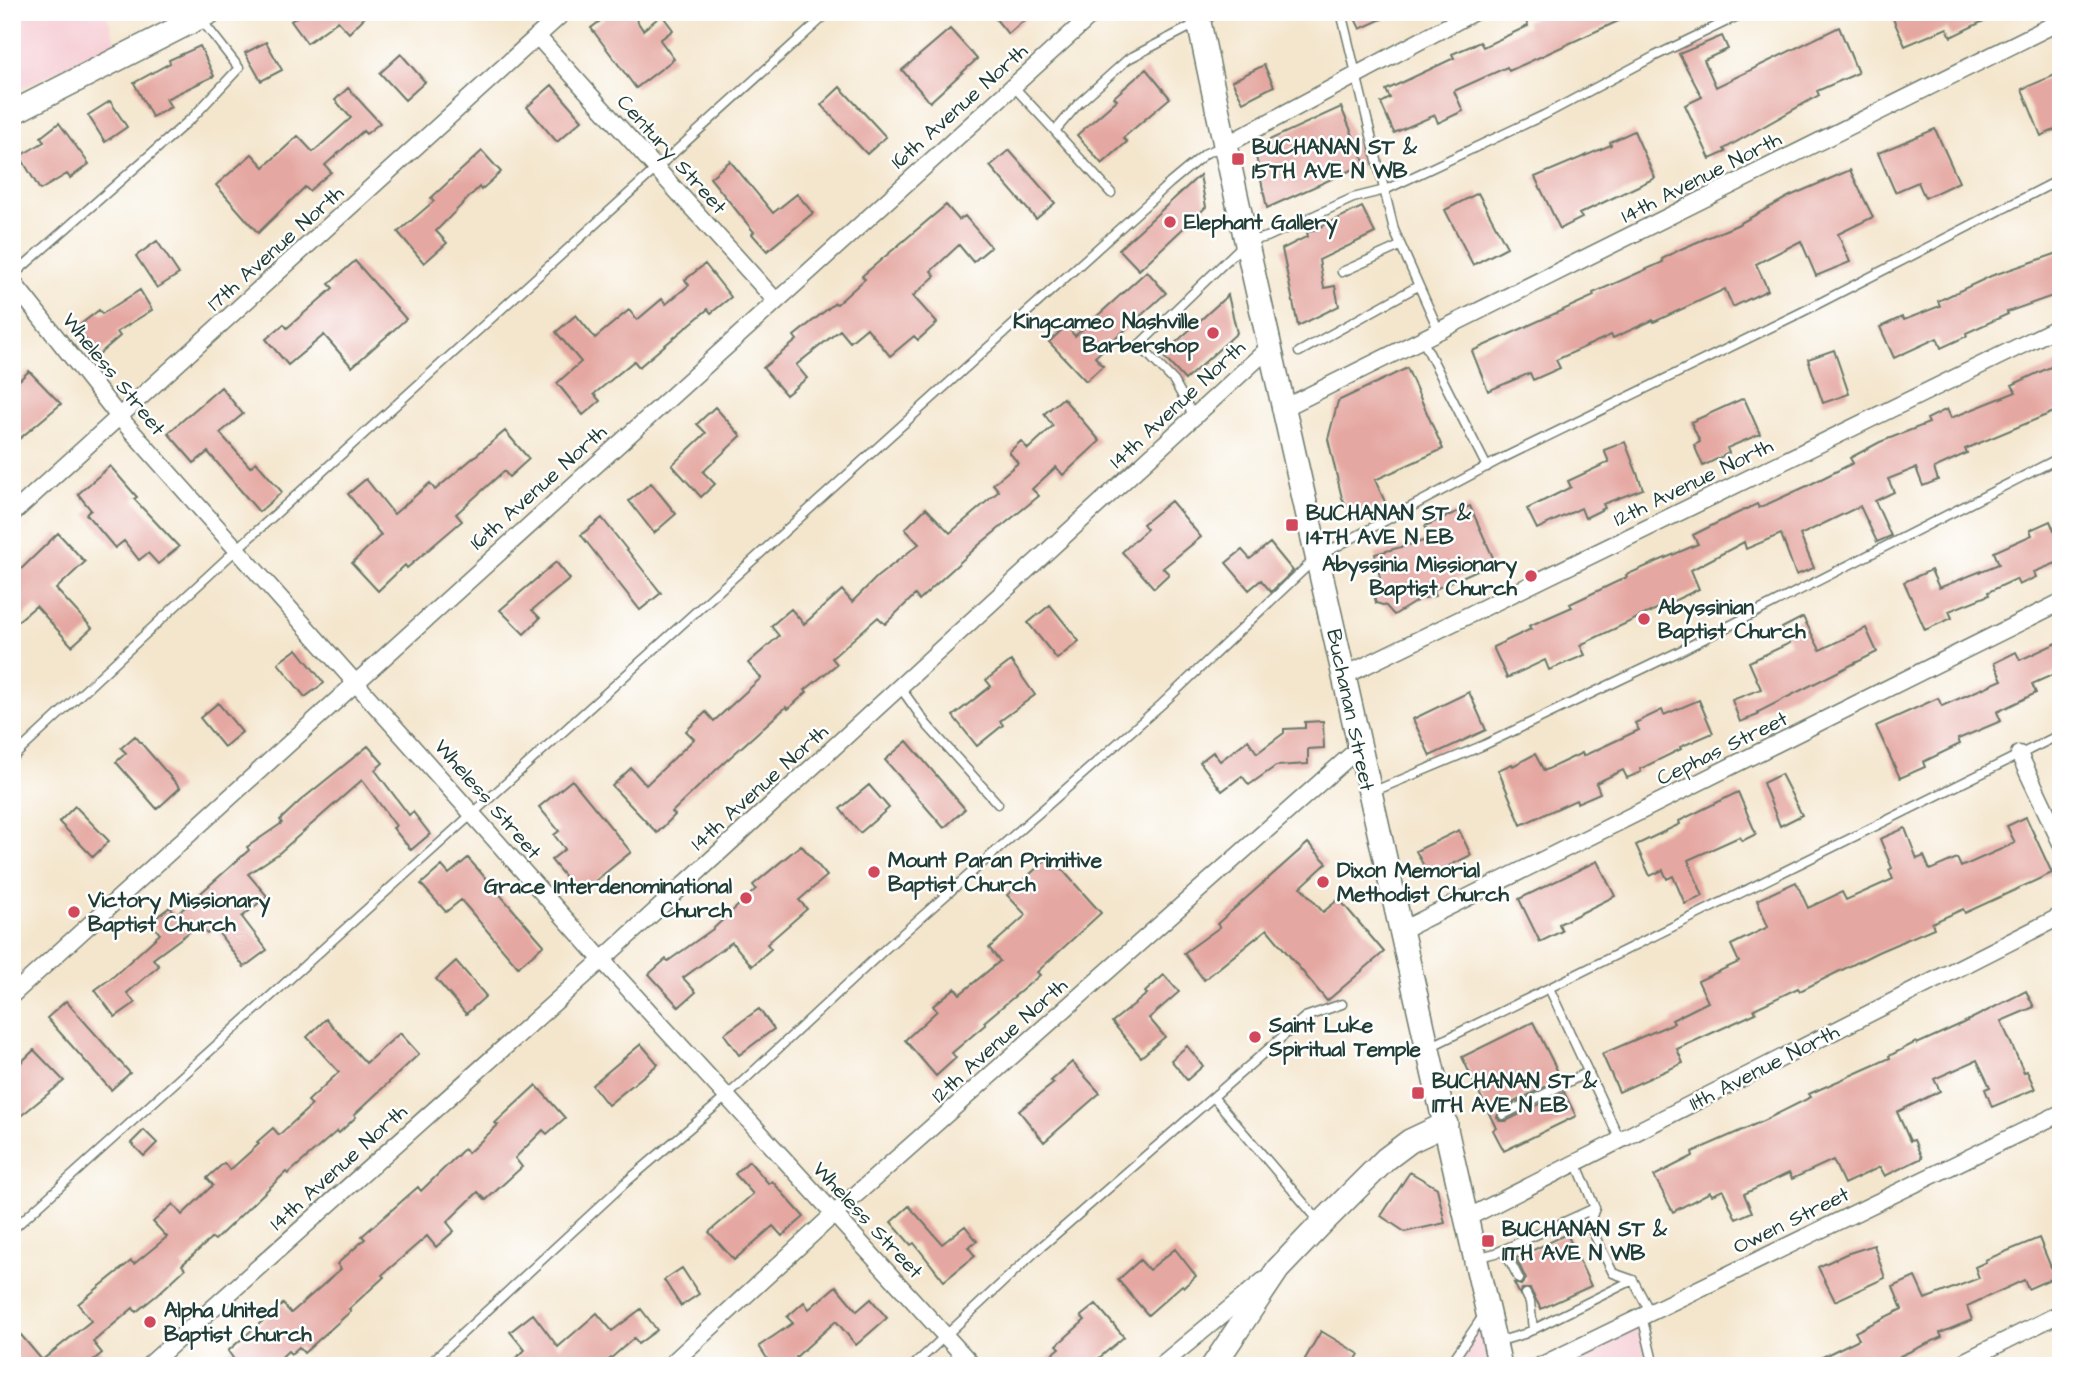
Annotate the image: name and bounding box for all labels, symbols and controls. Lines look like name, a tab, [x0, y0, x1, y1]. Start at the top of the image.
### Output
street label: 16th Avenue North	[885, 37, 1035, 176]
street label: Century Street	[608, 88, 734, 222]
street label: 14th Avenue North	[1616, 124, 1787, 230]
place label: BUCHANAN ST & 15TH AVE N WB	[1252, 133, 1418, 186]
marker: BUCHANAN ST & 15TH AVE N WB	[1230, 151, 1246, 167]
street label: 17th Avenue North	[201, 179, 351, 318]
place label: Elephant Gallery	[1184, 208, 1338, 240]
marker: Elephant Gallery	[1162, 214, 1178, 230]
street label: Wheless Street	[55, 307, 173, 442]
place label: Kingcameo Nashville Barbershop	[1013, 307, 1200, 361]
marker: Kingcameo Nashville Barbershop	[1205, 325, 1221, 341]
street label: 14th Avenue North	[1103, 333, 1252, 475]
street label: 16th Avenue North	[464, 418, 614, 557]
street label: 12th Avenue North	[1609, 431, 1778, 534]
place label: BUCHANAN ST & 14TH AVE N EB	[1306, 499, 1472, 552]
marker: BUCHANAN ST & 14TH AVE N EB	[1284, 517, 1300, 533]
place label: Abyssinia Missionary Baptist Church	[1322, 550, 1518, 604]
marker: Abyssinia Missionary Baptist Church	[1523, 568, 1539, 584]
place label: Abyssinian Baptist Church	[1658, 593, 1806, 647]
marker: Abyssinian Baptist Church	[1636, 611, 1652, 627]
street label: Buchanan Street	[1319, 626, 1382, 794]
street label: Cephas Street	[1652, 704, 1794, 794]
street label: 14th Avenue North	[684, 717, 835, 857]
street label: Wheless Street	[427, 733, 548, 866]
place label: Mount Paran Primitive Baptist Church	[888, 846, 1103, 900]
place label: Dixon Memorial Methodist Church	[1337, 856, 1510, 909]
marker: Mount Paran Primitive Baptist Church	[866, 864, 882, 880]
place label: Grace Interdenominational Church	[484, 872, 733, 925]
marker: Dixon Memorial Methodist Church	[1315, 874, 1331, 890]
place label: Victory Missionary Baptist Church	[87, 886, 271, 940]
marker: Grace Interdenominational Church	[738, 890, 754, 906]
marker: Victory Missionary Baptist Church	[66, 904, 82, 920]
street label: 12th Avenue North	[925, 971, 1074, 1109]
place label: Saint Luke Spiritual Temple	[1268, 1011, 1421, 1065]
street label: 11th Avenue North	[1684, 1017, 1845, 1118]
marker: Saint Luke Spiritual Temple	[1247, 1029, 1263, 1045]
place label: BUCHANAN ST & 11TH AVE N EB	[1432, 1067, 1598, 1120]
marker: BUCHANAN ST & 11TH AVE N EB	[1410, 1085, 1426, 1101]
street label: 14th Avenue North	[263, 1097, 414, 1237]
street label: Wheless Street	[806, 1155, 930, 1286]
street label: Owen Street	[1728, 1180, 1855, 1261]
place label: BUCHANAN ST & 11TH AVE N WB	[1502, 1215, 1668, 1268]
marker: BUCHANAN ST & 11TH AVE N WB	[1480, 1233, 1496, 1249]
place label: Alpha United Baptist Church	[164, 1296, 312, 1350]
marker: Alpha United Baptist Church	[142, 1314, 158, 1330]

